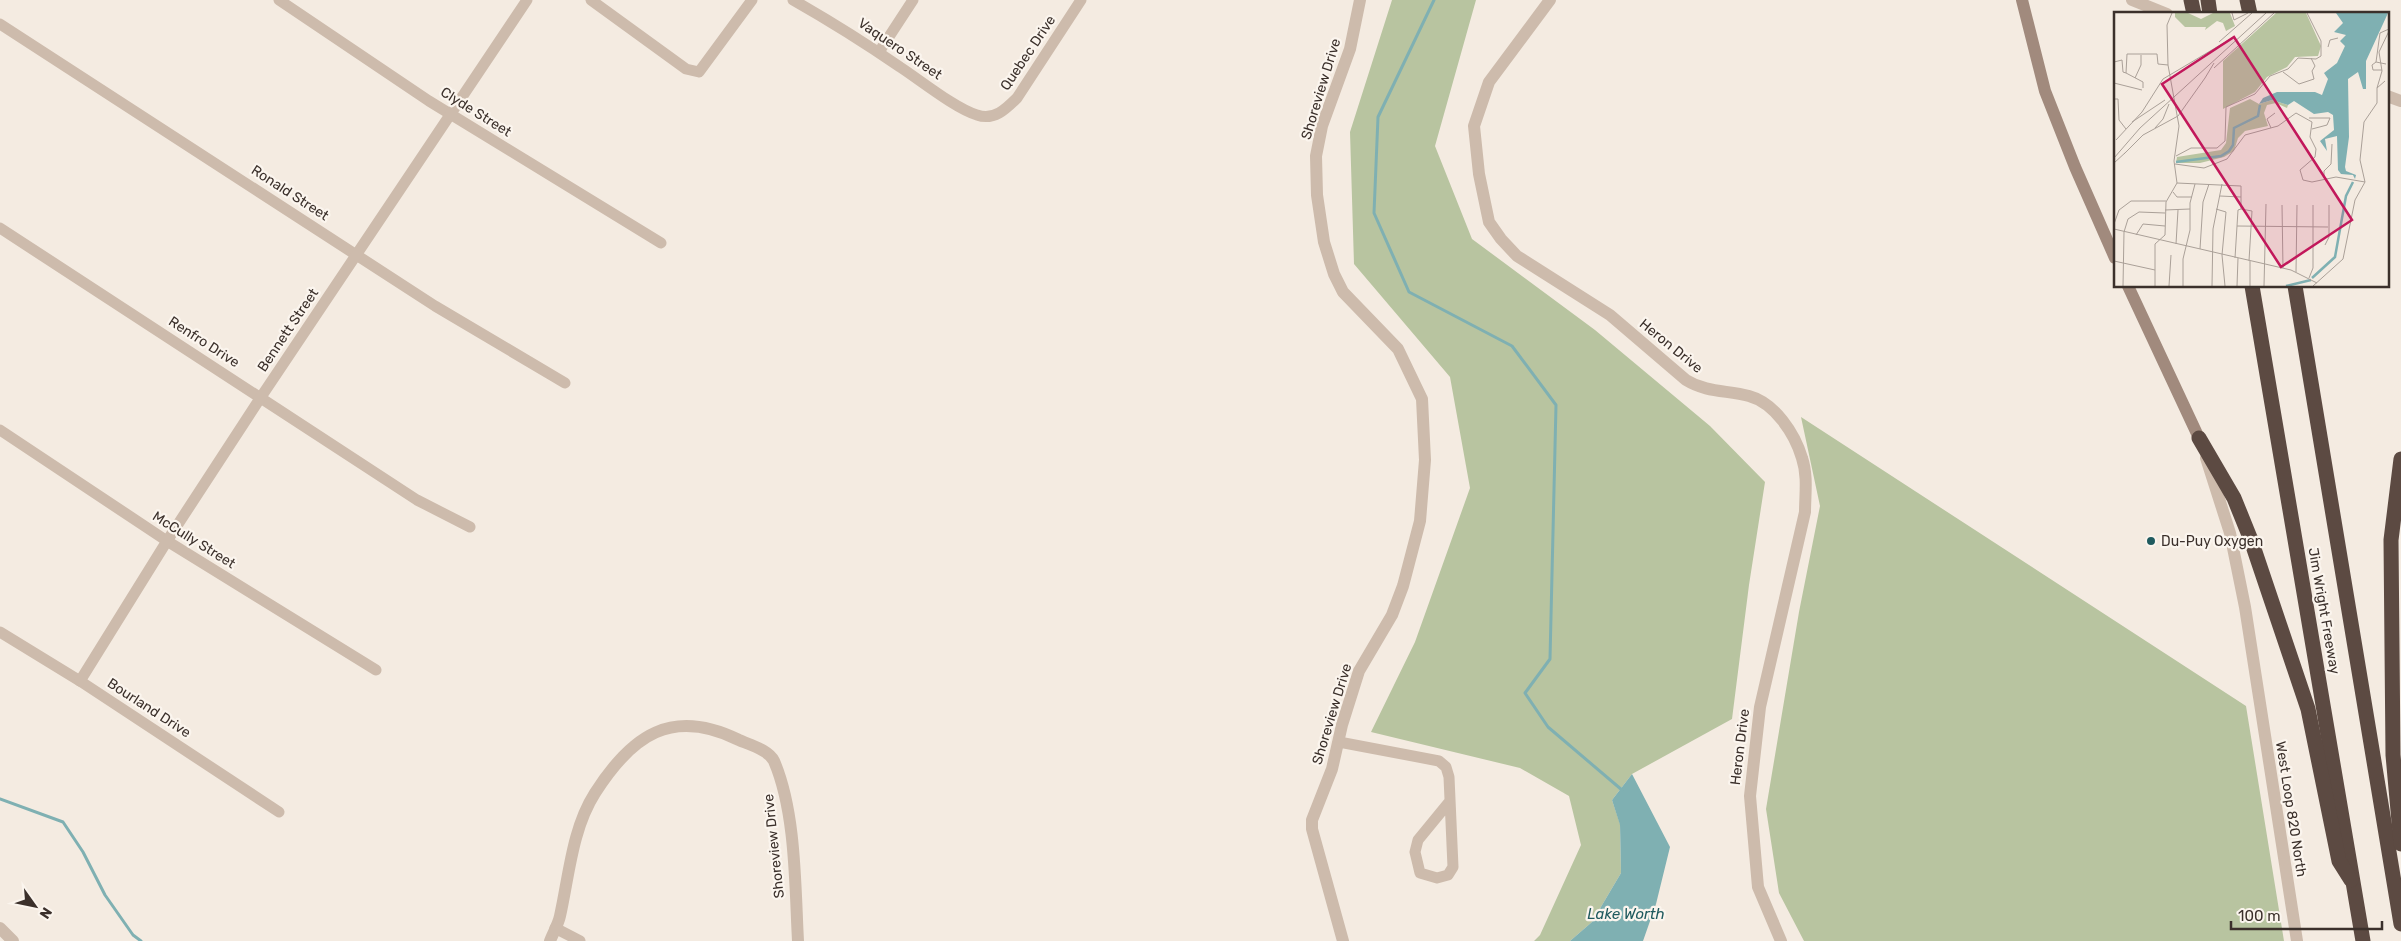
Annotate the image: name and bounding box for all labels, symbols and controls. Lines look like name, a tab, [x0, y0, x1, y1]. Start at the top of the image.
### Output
street label: Quebec Drive	[997, 12, 1059, 94]
inset map	[2114, 12, 2388, 288]
street label: Vaquero Street	[855, 15, 946, 84]
street label: Shoreview Drive	[1298, 36, 1345, 142]
street label: Clyde Street	[437, 84, 515, 141]
street label: Ronald Street	[248, 162, 332, 225]
street label: Bennett Street	[254, 285, 322, 375]
street label: Renfro Drive	[165, 313, 243, 371]
street label: Heron Drive	[1636, 315, 1706, 377]
street label: McCully Street	[149, 508, 239, 573]
place label: Du-Puy Oxygen	[2161, 533, 2263, 550]
marker: Du-Puy Oxygen	[2145, 535, 2157, 547]
street label: Jim Wright Freeway	[2304, 546, 2344, 676]
street label: Shoreview Drive	[1309, 661, 1356, 767]
street label: Bourland Drive	[104, 675, 194, 741]
street label: Heron Drive	[1727, 708, 1753, 786]
street label: West Loop 820 North	[2272, 740, 2310, 878]
street label: Shoreview Drive	[760, 793, 788, 899]
north arrow	[10, 881, 60, 931]
scale bar	[2231, 898, 2382, 930]
text: N	[36, 904, 55, 922]
water label: Lake Worth	[1587, 905, 1665, 923]
text: 100 m	[2238, 907, 2280, 925]

